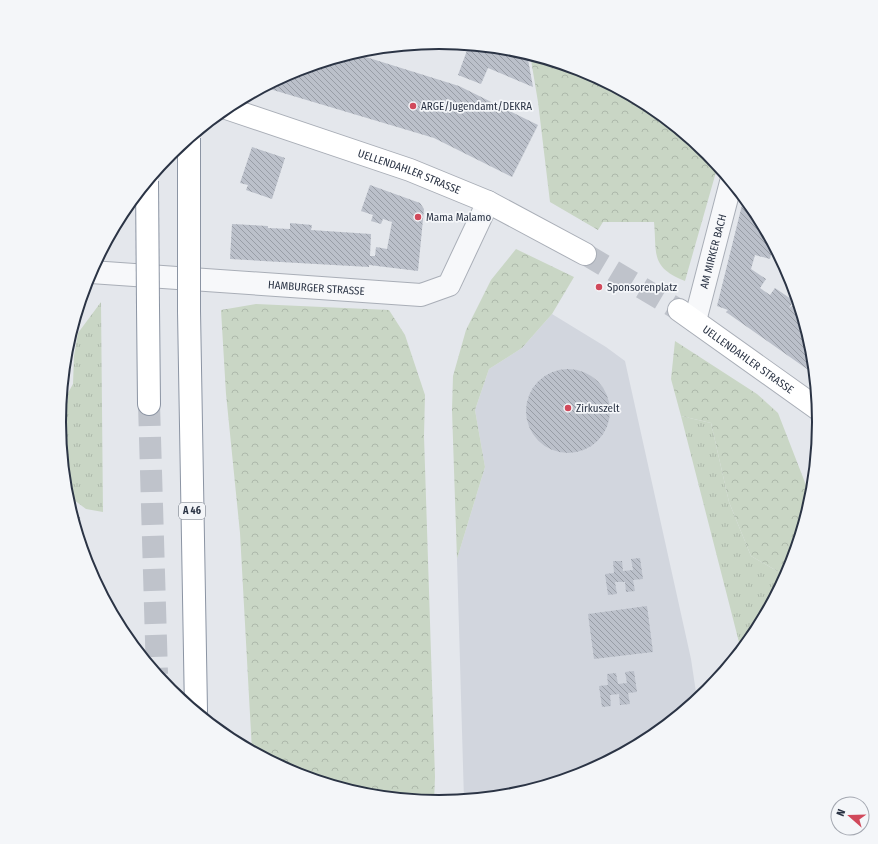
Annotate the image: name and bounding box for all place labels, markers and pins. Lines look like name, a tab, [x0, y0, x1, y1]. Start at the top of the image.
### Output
place label: ARGE/Jugendamt/DEKRA	[421, 100, 532, 113]
marker: ARGE/Jugendamt/DEKRA	[408, 101, 418, 111]
place label: Mama Malamo	[426, 211, 491, 224]
marker: Mama Malamo	[413, 212, 423, 222]
place label: Sponsorenplatz	[607, 281, 678, 294]
marker: Sponsorenplatz	[594, 282, 604, 292]
place label: Zirkuszelt	[576, 402, 620, 415]
marker: Zirkuszelt	[563, 403, 573, 413]

